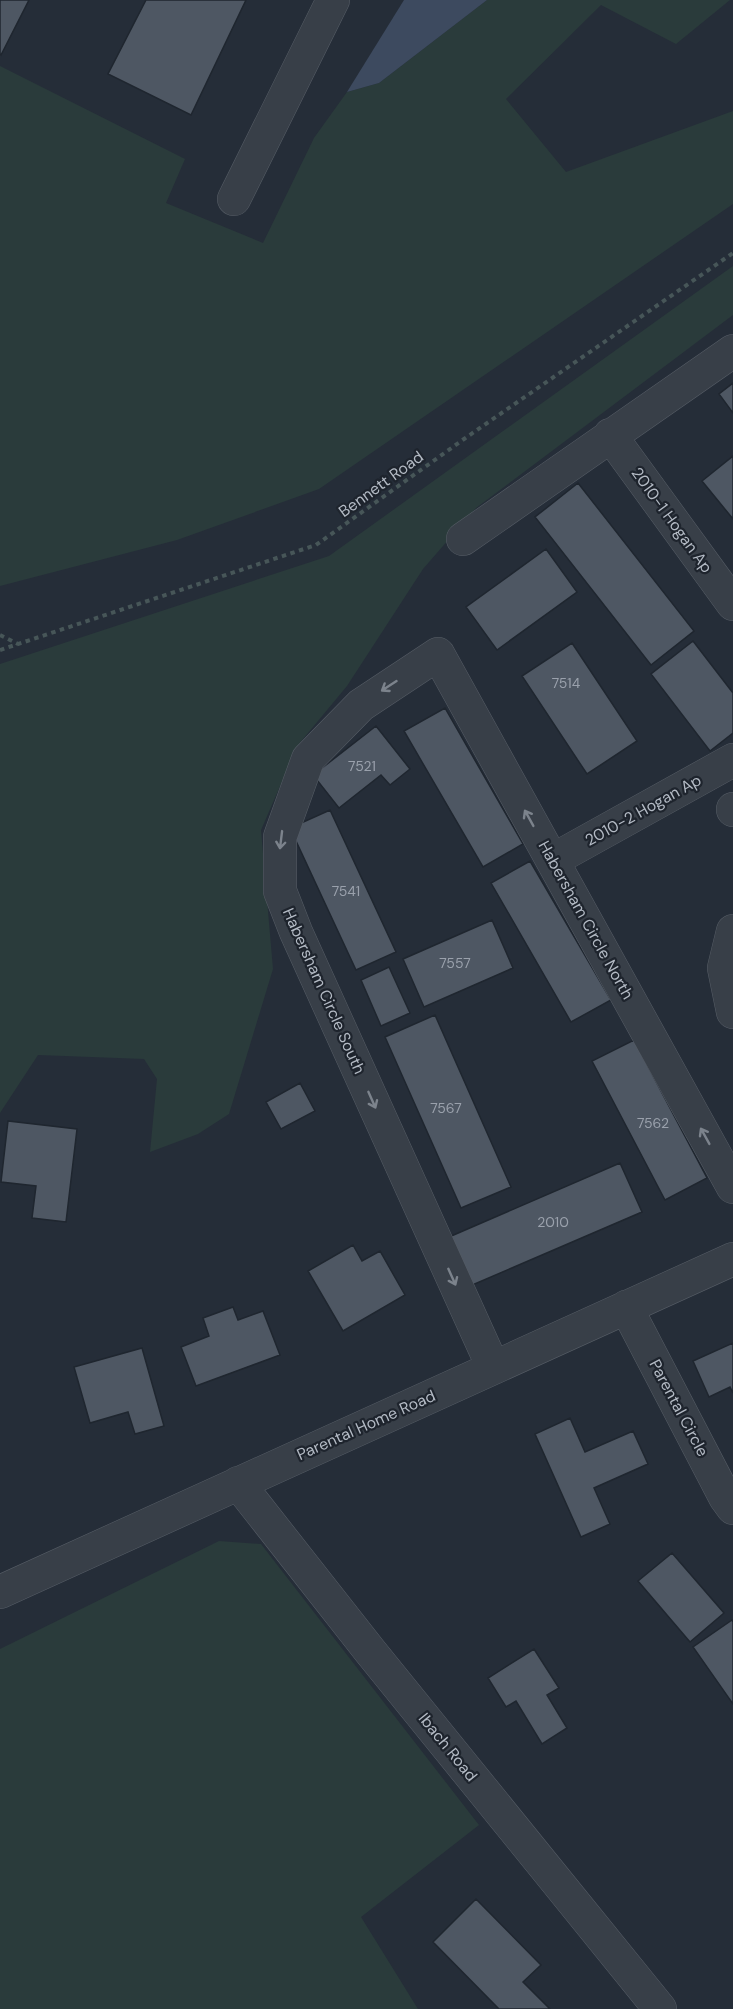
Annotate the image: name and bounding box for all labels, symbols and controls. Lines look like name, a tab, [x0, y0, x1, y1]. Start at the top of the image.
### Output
street label: Bennett Road	[334, 446, 428, 522]
street label: 2010-1 Hogan Ap	[627, 463, 717, 577]
house number: 7514	[552, 674, 581, 692]
one-way arrow	[381, 680, 397, 692]
house number: 7521	[348, 757, 376, 775]
street label: 2010-2 Hogan Ap	[581, 769, 705, 851]
one-way arrow	[523, 810, 535, 827]
one-way arrow	[275, 830, 286, 850]
street label: Habersham Circle North	[534, 837, 638, 1003]
house number: 7541	[332, 882, 360, 900]
street label: Habersham Circle South	[278, 905, 370, 1077]
house number: 7557	[439, 954, 471, 972]
one-way arrow	[367, 1090, 378, 1108]
house number: 7567	[430, 1099, 462, 1117]
house number: 7562	[637, 1114, 669, 1132]
one-way arrow	[698, 1128, 710, 1145]
house number: 2010	[537, 1213, 569, 1231]
one-way arrow	[447, 1268, 459, 1286]
street label: Parental Circle	[645, 1356, 713, 1460]
street label: Parental Home Road	[293, 1385, 439, 1465]
street label: Ibach Road	[414, 1708, 482, 1786]

